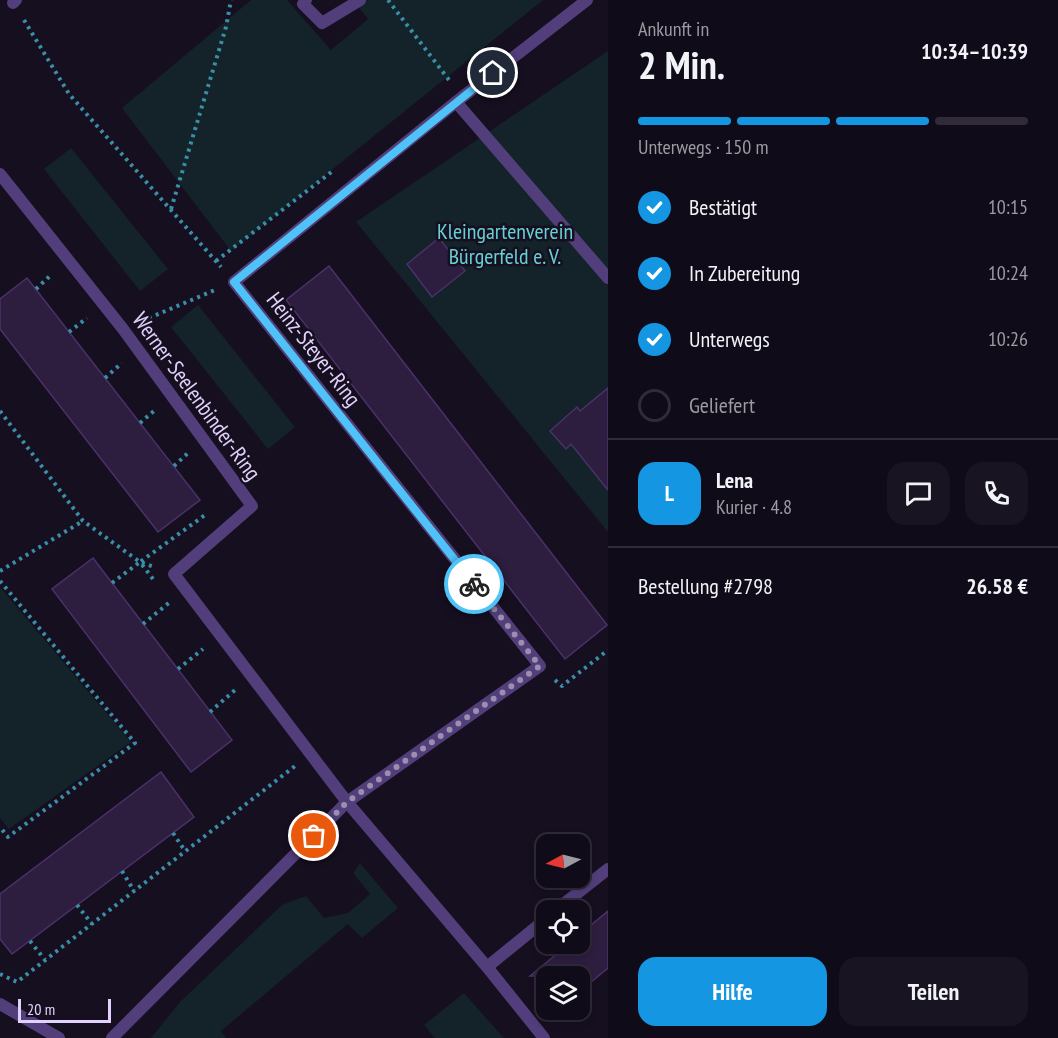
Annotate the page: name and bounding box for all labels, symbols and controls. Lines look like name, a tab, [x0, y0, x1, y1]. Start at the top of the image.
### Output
text: Ankunft in	[638, 16, 709, 42]
text: 10:34–10:39	[921, 37, 1028, 65]
text: 2 Min.	[638, 39, 725, 90]
pin	[467, 47, 518, 98]
icon: home	[476, 56, 509, 89]
text: Unterwegs · 150 m	[638, 134, 768, 160]
icon: check	[638, 191, 671, 224]
text: Bestätigt	[689, 193, 757, 221]
text: 10:15	[988, 194, 1028, 220]
park label: Kleingartenverein Bürgerfeld e. V.	[437, 217, 573, 270]
icon: check	[638, 257, 671, 290]
text: In Zubereitung	[689, 259, 800, 287]
text: 10:24	[988, 260, 1028, 286]
street label: Heinz-Steyer-Ring	[261, 286, 367, 412]
street label: Werner-Seelenbinder-Ring	[127, 306, 267, 486]
icon: check	[638, 323, 671, 356]
text: Unterwegs	[689, 325, 770, 353]
text: 10:26	[988, 326, 1028, 352]
text: Geliefert	[689, 391, 755, 419]
button: chat	[887, 462, 950, 525]
button: phone	[965, 462, 1028, 525]
text: Lena	[716, 466, 753, 494]
text: L	[665, 479, 674, 507]
text: Kurier · 4.8	[716, 494, 792, 520]
courier	[444, 554, 504, 614]
icon: bike	[458, 568, 491, 601]
text: Bestellung #2798	[638, 572, 773, 600]
text: 26.58 €	[966, 572, 1028, 600]
pin	[288, 810, 339, 861]
icon: bag	[297, 819, 330, 852]
north arrow	[536, 834, 590, 888]
map controls	[536, 834, 590, 1020]
button: locate	[536, 900, 590, 954]
button: Hilfe	[638, 957, 827, 1026]
button: Teilen	[839, 957, 1028, 1026]
button: layers	[536, 966, 590, 1020]
scale bar	[18, 996, 111, 1024]
text: 20 m	[27, 999, 55, 1019]

